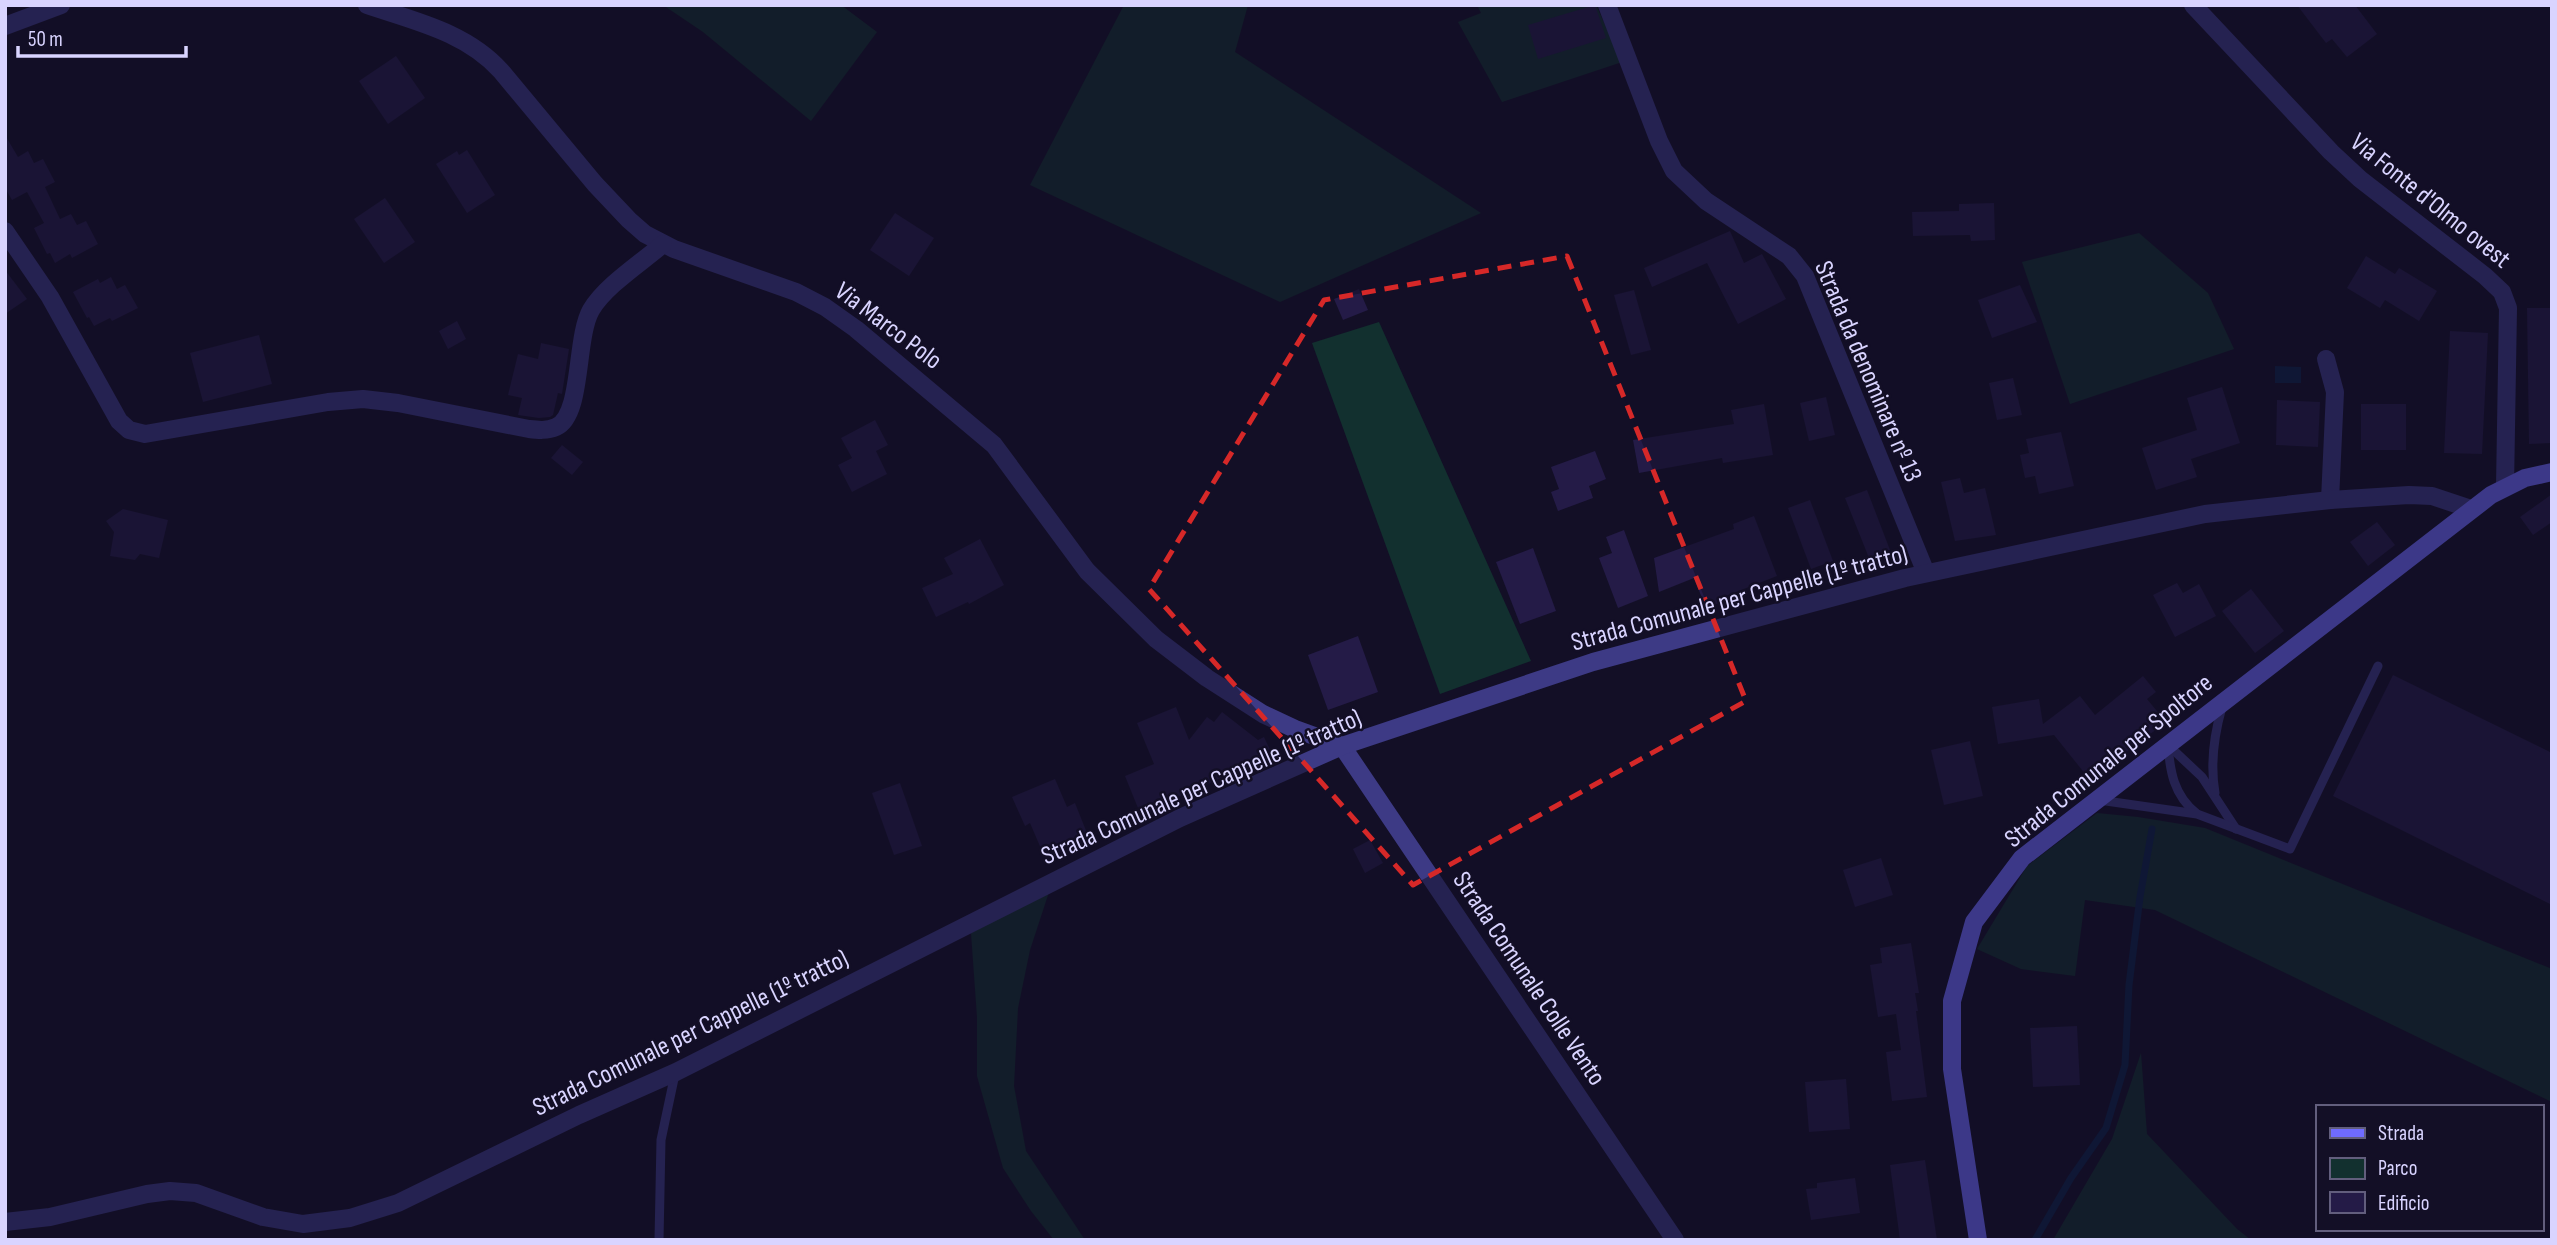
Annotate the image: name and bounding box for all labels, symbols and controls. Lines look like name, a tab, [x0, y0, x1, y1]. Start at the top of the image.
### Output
scale bar	[18, 14, 186, 58]
text: 50 m	[28, 27, 63, 52]
street label: Via Fonte d'Olmo ovest	[2344, 127, 2516, 275]
street label: Strada da denominare nº 13	[1807, 257, 1928, 487]
street label: Via Marco Polo	[829, 276, 948, 376]
street label: Strada Comunale per Cappelle (1º tratto)	[1568, 539, 1911, 658]
street label: Strada Comunale per Spoltore	[1999, 668, 2219, 855]
street label: Strada Comunale per Cappelle (1º tratto)	[1037, 703, 1367, 872]
street label: Strada Comunale Colle Vento	[1446, 866, 1612, 1092]
street label: Strada Comunale per Cappelle (1º tratto)	[528, 943, 853, 1123]
legend	[2316, 1105, 2543, 1231]
text: Strada	[2378, 1121, 2424, 1146]
text: Parco	[2378, 1156, 2417, 1181]
text: Edificio	[2378, 1191, 2429, 1216]

